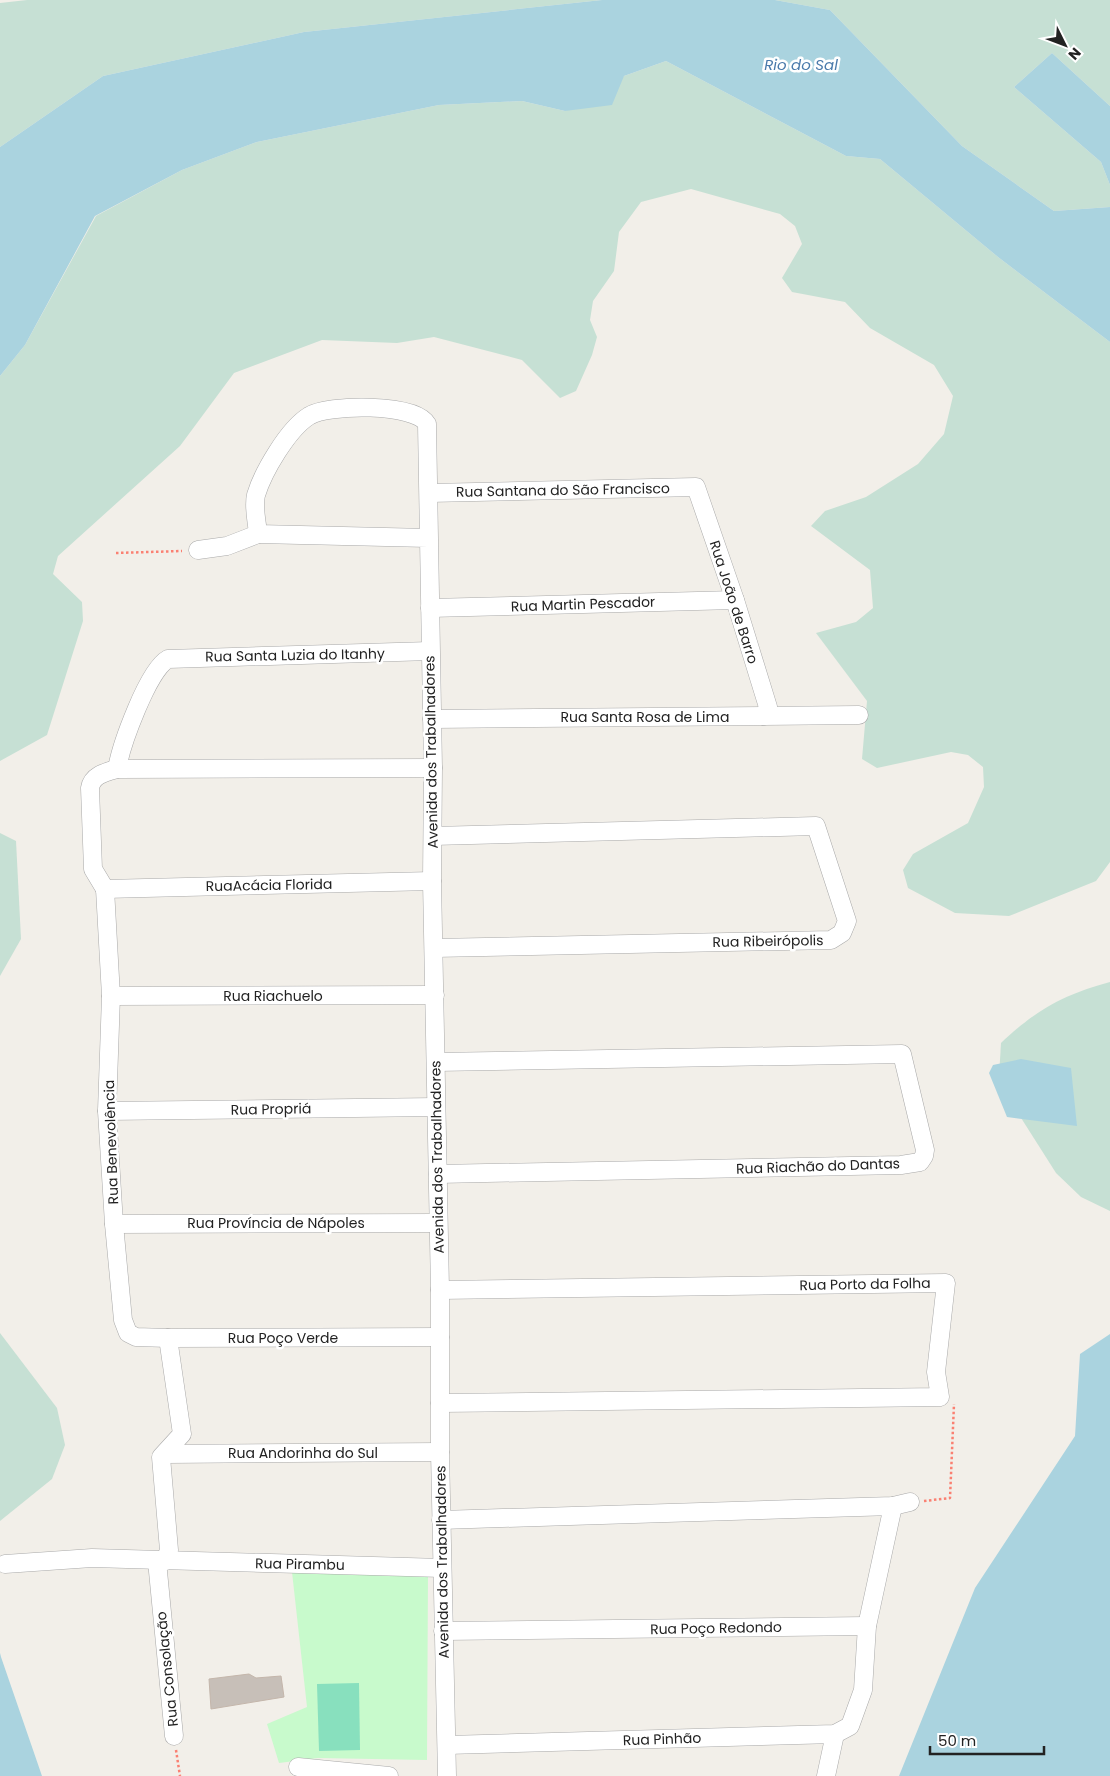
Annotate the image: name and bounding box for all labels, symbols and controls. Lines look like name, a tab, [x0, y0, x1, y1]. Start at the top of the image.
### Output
north arrow	[1040, 20, 1090, 70]
text: N	[1064, 43, 1086, 64]
water label: Rio do Sal	[764, 54, 838, 75]
street label: Rua Santana do São Francisco	[456, 478, 670, 502]
street label: Rua João de Barro	[705, 538, 763, 666]
street label: Rua Martin Pescador	[511, 591, 655, 617]
street label: Rua Santa Luzia do Itanhy	[205, 643, 385, 667]
street label: Avenida dos Trabalhadores	[419, 655, 443, 849]
street label: Rua Santa Rosa de Lima	[561, 707, 729, 727]
street label: RuaAcácia Florida	[206, 874, 332, 896]
street label: Rua Ribeirópolis	[712, 930, 824, 952]
street label: Rua Riachuelo	[223, 986, 323, 1006]
street label: Avenida dos Trabalhadores	[425, 1060, 449, 1254]
street label: Rua Benevolência	[99, 1079, 123, 1205]
street label: Rua Propriá	[231, 1098, 311, 1120]
street label: Rua Riachão do Dantas	[736, 1153, 900, 1179]
street label: Rua Província de Nápoles	[187, 1213, 365, 1233]
street label: Rua Porto da Folha	[799, 1273, 931, 1295]
street label: Rua Poço Verde	[228, 1328, 339, 1348]
street label: Rua Andorinha do Sul	[228, 1443, 378, 1463]
street label: Avenida dos Trabalhadores	[430, 1465, 454, 1659]
street label: Rua Pirambu	[255, 1553, 345, 1575]
street label: Rua Consolação	[151, 1610, 183, 1727]
street label: Rua Poço Redondo	[650, 1617, 782, 1639]
scale bar	[930, 1724, 1044, 1756]
street label: Rua Pinhão	[622, 1728, 702, 1750]
text: 50 m	[938, 1730, 976, 1751]

